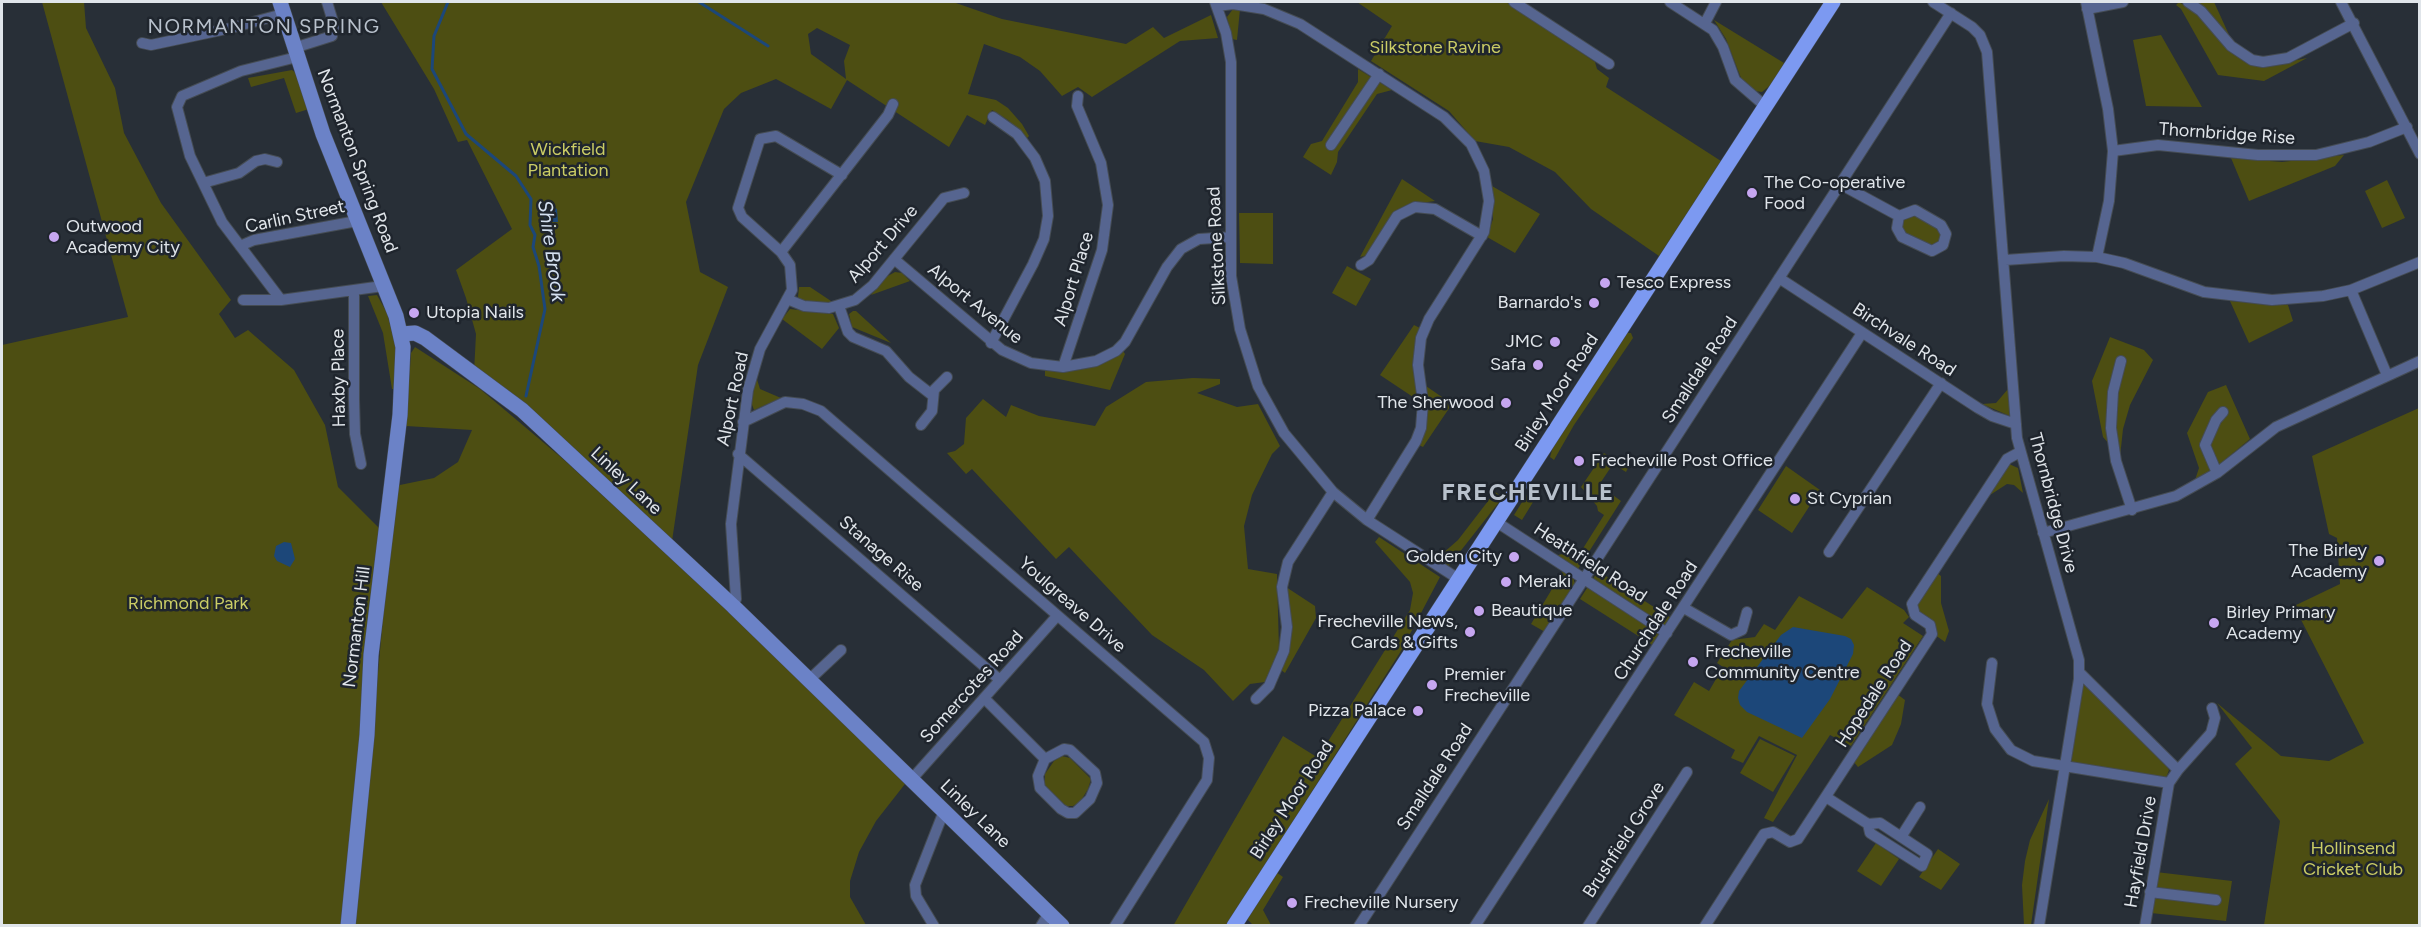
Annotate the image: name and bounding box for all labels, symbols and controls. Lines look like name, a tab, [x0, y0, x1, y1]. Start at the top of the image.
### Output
district label: NORMANTON SPRING	[148, 15, 380, 39]
park label: Silkstone Ravine	[1369, 37, 1501, 59]
street label: Normanton Spring Road	[312, 66, 402, 256]
street label: Thornbridge Rise	[2158, 118, 2296, 150]
park label: Wickfield Plantation	[527, 139, 609, 182]
place label: The Co-operative Food	[1764, 172, 1905, 214]
street label: Silkstone Road	[1203, 186, 1231, 306]
marker: The Co-operative Food	[1745, 186, 1759, 200]
street label: Carlin Street	[243, 196, 347, 238]
water label: Shire Brook	[532, 198, 570, 304]
street label: Alport Drive	[843, 201, 923, 287]
place label: Outwood Academy City	[66, 216, 180, 258]
street label: Alport Place	[1049, 229, 1099, 329]
marker: Outwood Academy City	[47, 230, 61, 244]
street label: Alport Avenue	[923, 259, 1027, 349]
place label: Tesco Express	[1617, 272, 1731, 294]
marker: Tesco Express	[1598, 276, 1612, 290]
place label: Barnardo's	[1497, 292, 1582, 314]
marker: Barnardo's	[1587, 296, 1601, 310]
street label: Birchvale Road	[1848, 299, 1960, 381]
place label: Utopia Nails	[426, 302, 524, 324]
marker: Utopia Nails	[407, 306, 421, 320]
street label: Smalldale Road	[1657, 313, 1743, 427]
street label: Haxby Place	[327, 329, 351, 427]
street label: Birley Moor Road	[1511, 330, 1603, 456]
place label: JMC	[1506, 331, 1543, 353]
marker: JMC	[1548, 335, 1562, 349]
street label: Alport Road	[712, 350, 754, 448]
place label: Safa	[1490, 354, 1526, 376]
marker: Safa	[1531, 358, 1545, 372]
place label: The Sherwood	[1377, 392, 1494, 414]
marker: The Sherwood	[1499, 396, 1513, 410]
street label: Thornbridge Drive	[2024, 430, 2082, 576]
street label: Linley Lane	[586, 443, 666, 519]
place label: Frecheville Post Office	[1591, 450, 1773, 472]
marker: Frecheville Post Office	[1572, 454, 1586, 468]
district label: FRECHEVILLE	[1441, 479, 1615, 507]
place label: St Cyprian	[1807, 488, 1892, 510]
marker: St Cyprian	[1788, 492, 1802, 506]
street label: Stanage Rise	[834, 511, 928, 597]
street label: Heathfield Road	[1529, 518, 1651, 608]
place label: The Birley Academy	[2288, 540, 2367, 582]
place label: Golden City	[1406, 546, 1502, 568]
marker: Golden City	[1507, 550, 1521, 564]
street label: Youlgreave Drive	[1014, 553, 1130, 657]
marker: The Birley Academy	[2372, 554, 2386, 568]
street label: Churchdale Road	[1609, 557, 1703, 685]
street label: Normanton Hill	[339, 565, 375, 689]
place label: Meraki	[1518, 571, 1571, 593]
marker: Meraki	[1499, 575, 1513, 589]
park label: Richmond Park	[128, 593, 248, 615]
place label: Beautique	[1491, 600, 1572, 622]
place label: Birley Primary Academy	[2226, 602, 2335, 644]
marker: Beautique	[1472, 604, 1486, 618]
place label: Frecheville News, Cards & Gifts	[1317, 611, 1458, 654]
marker: Birley Primary Academy	[2207, 616, 2221, 630]
marker: Frecheville News, Cards & Gifts	[1463, 625, 1477, 639]
street label: Somercotes Road	[916, 626, 1028, 748]
street label: Hopedale Road	[1831, 636, 1917, 752]
place label: Frecheville Community Centre	[1705, 641, 1860, 684]
marker: Frecheville Community Centre	[1686, 655, 1700, 669]
place label: Premier Frecheville	[1444, 664, 1530, 706]
marker: Premier Frecheville	[1425, 678, 1439, 692]
place label: Pizza Palace	[1308, 700, 1406, 722]
marker: Pizza Palace	[1411, 704, 1425, 718]
street label: Smalldale Road	[1392, 720, 1478, 834]
street label: Birley Moor Road	[1246, 737, 1338, 863]
street label: Linley Lane	[935, 775, 1015, 853]
street label: Brushfield Grove	[1578, 778, 1670, 902]
street label: Hayfield Drive	[2121, 794, 2161, 910]
park label: Hollinsend Cricket Club	[2303, 838, 2403, 880]
place label: Frecheville Nursery	[1304, 892, 1458, 914]
marker: Frecheville Nursery	[1285, 896, 1299, 910]

